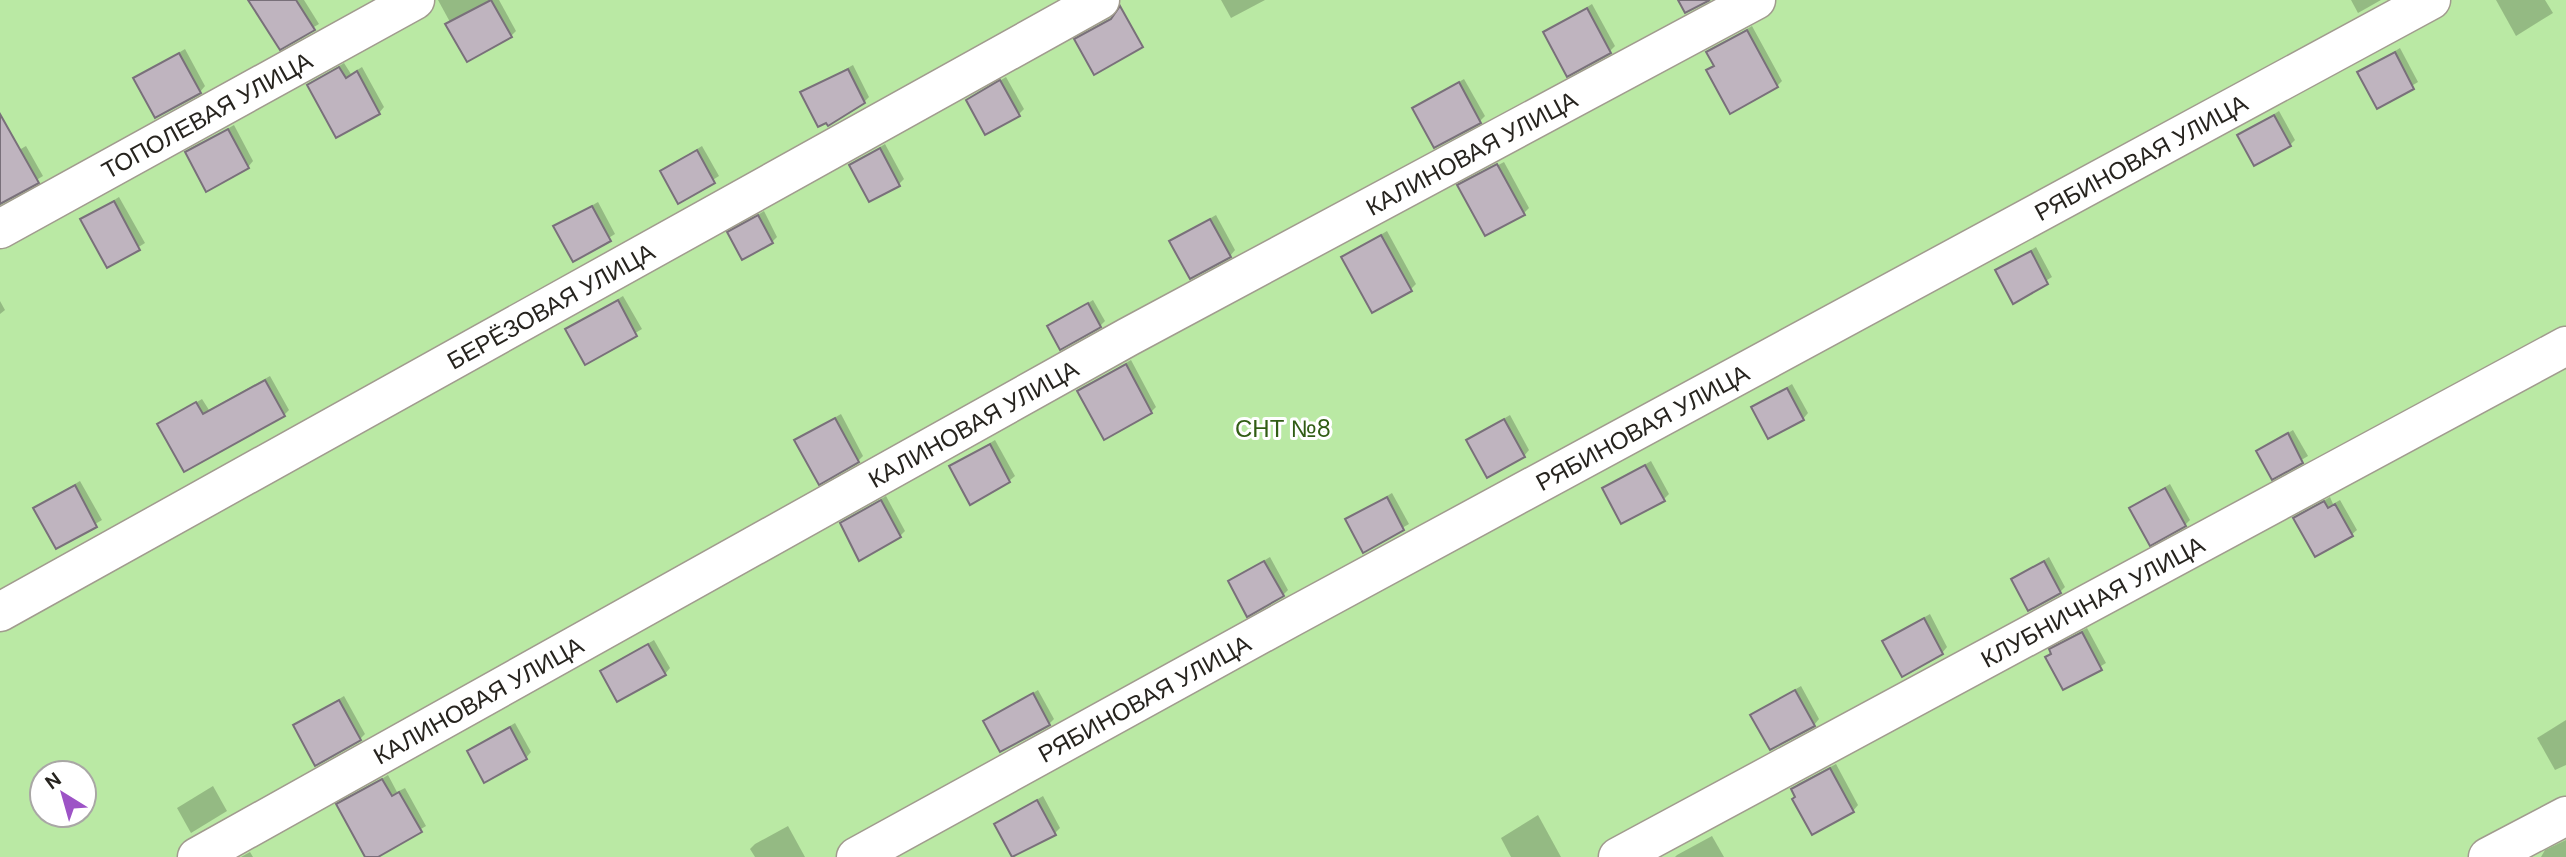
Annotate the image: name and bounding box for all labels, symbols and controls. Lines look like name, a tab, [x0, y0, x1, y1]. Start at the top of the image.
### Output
street label: ТОПОЛЕВАЯ УЛИЦА	[96, 44, 317, 186]
street label: КАЛИНОВАЯ УЛИЦА	[1360, 83, 1583, 222]
street label: РЯБИНОВАЯ УЛИЦА	[2029, 87, 2253, 228]
street label: БЕРЁЗОВАЯ УЛИЦА	[441, 236, 660, 376]
street label: КАЛИНОВАЯ УЛИЦА	[863, 352, 1084, 495]
street label: РЯБИНОВАЯ УЛИЦА	[1530, 357, 1754, 498]
park label: СНТ №8	[1235, 413, 1331, 444]
street label: КЛУБНИЧНАЯ УЛИЦА	[1975, 528, 2210, 674]
street label: РЯБИНОВАЯ УЛИЦА	[1032, 627, 1256, 769]
street label: КАЛИНОВАЯ УЛИЦА	[368, 629, 589, 771]
north arrow	[28, 759, 98, 829]
text: N	[40, 767, 66, 795]

